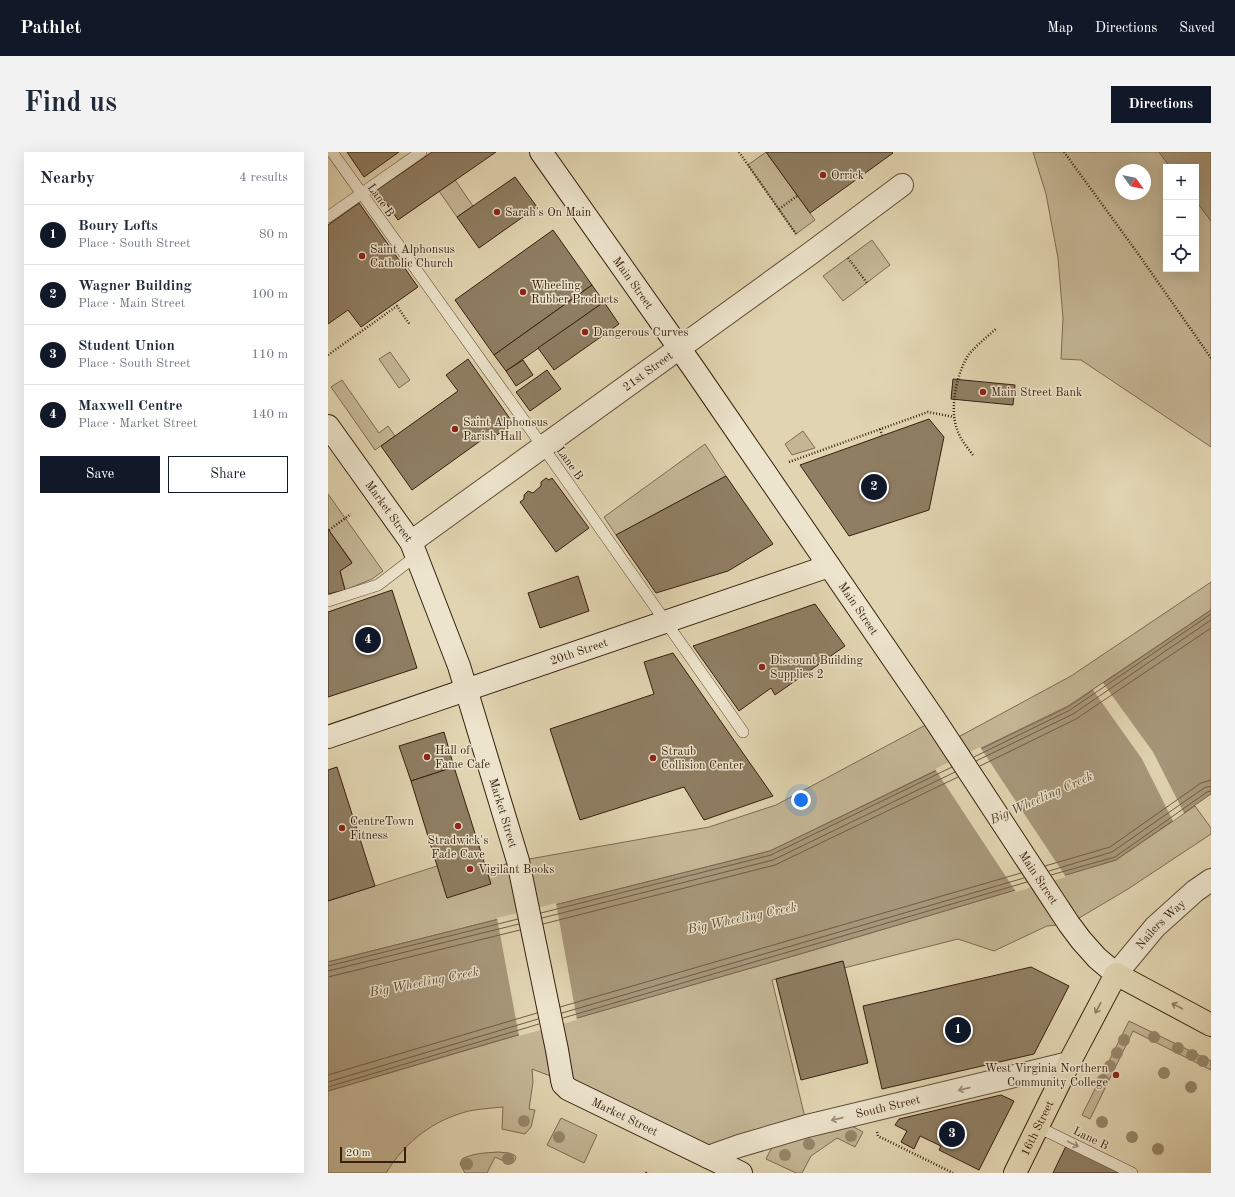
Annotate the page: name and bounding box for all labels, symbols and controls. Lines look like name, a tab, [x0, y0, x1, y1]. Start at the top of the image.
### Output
text: Pathlet	[20, 19, 81, 38]
text: Map	[1047, 21, 1073, 35]
text: Directions	[1095, 21, 1157, 35]
text: Saved	[1179, 21, 1215, 35]
button: Directions	[1111, 86, 1211, 123]
text: Find us	[24, 90, 117, 118]
north arrow	[1115, 164, 1151, 200]
map controls	[1163, 164, 1199, 272]
button: +	[1163, 164, 1199, 200]
text: Nearby	[40, 170, 95, 187]
marker: Orrick	[818, 170, 828, 180]
place label: Orrick	[831, 170, 864, 182]
text: 4 results	[239, 171, 288, 184]
street label: Lane B	[364, 182, 396, 219]
button: −	[1163, 200, 1199, 236]
marker: Sarah's On Main	[492, 207, 502, 217]
place label: Sarah's On Main	[505, 207, 592, 219]
text: Boury Lofts	[78, 219, 158, 234]
text: 1	[49, 228, 57, 241]
text: 80 m	[259, 228, 288, 241]
button: locate	[1163, 236, 1199, 272]
text: Place · South Street	[78, 237, 191, 250]
place label: Saint Alphonsus Catholic Church	[370, 244, 455, 270]
marker: Saint Alphonsus Catholic Church	[357, 251, 367, 261]
street label: Main Street	[610, 255, 655, 312]
text: Wagner Building	[78, 279, 192, 294]
place label: Wheeling Rubber Products	[531, 280, 618, 306]
marker: Wheeling Rubber Products	[518, 287, 528, 297]
text: 2	[49, 288, 57, 301]
text: 100 m	[251, 288, 288, 301]
text: Place · Main Street	[78, 297, 185, 310]
marker: Dangerous Curves	[580, 327, 590, 337]
place label: Dangerous Curves	[593, 327, 689, 339]
text: Student Union	[78, 339, 175, 354]
text: 3	[49, 348, 57, 361]
text: 110 m	[251, 348, 288, 361]
street label: 21st Street	[621, 350, 676, 394]
text: Place · South Street	[78, 357, 191, 370]
marker: Main Street Bank	[978, 387, 988, 397]
place label: Main Street Bank	[991, 387, 1082, 399]
text: Maxwell Centre	[78, 399, 182, 414]
text: 4	[49, 408, 57, 421]
text: 140 m	[251, 408, 288, 421]
text: Place · Market Street	[78, 417, 197, 430]
place label: Saint Alphonsus Parish Hall	[463, 417, 548, 443]
marker: Saint Alphonsus Parish Hall	[450, 424, 460, 434]
street label: Lane B	[553, 445, 585, 482]
button: Save	[40, 456, 160, 493]
button: Share	[168, 456, 288, 493]
pin: 2	[861, 472, 887, 502]
street label: Market Street	[362, 479, 414, 545]
street label: Main Street	[835, 581, 880, 638]
pin: 4	[355, 625, 381, 655]
street label: 20th Street	[549, 637, 609, 668]
place label: Discount Building Supplies 2	[770, 655, 864, 681]
marker: Discount Building Supplies 2	[757, 662, 767, 672]
place label: Hall of Fame Cafe	[435, 745, 491, 771]
place label: Straub Collision Center	[661, 746, 744, 772]
marker: Hall of Fame Cafe	[422, 752, 432, 762]
marker: Straub Collision Center	[648, 753, 658, 763]
water label: Big Wheeling Creek	[987, 770, 1095, 827]
street label: Market Street	[486, 777, 519, 849]
your location	[791, 790, 811, 810]
place label: CentreTown Fitness	[350, 816, 415, 842]
marker: Stradwick's Fade Cave	[453, 821, 463, 831]
marker: CentreTown Fitness	[337, 823, 347, 833]
place label: Stradwick's Fade Cave	[428, 835, 488, 861]
street label: Main Street	[1016, 850, 1060, 907]
marker: Vigilant Books	[465, 864, 475, 874]
place label: Vigilant Books	[478, 864, 555, 876]
street label: Nailers Way	[1134, 897, 1189, 952]
water label: Big Wheeling Creek	[686, 901, 798, 937]
water label: Big Wheeling Creek	[367, 965, 480, 1000]
one-way arrow	[1093, 1002, 1101, 1014]
one-way arrow	[1171, 1002, 1183, 1010]
pin: 1	[945, 1015, 971, 1045]
place label: West Virginia Northern Community College	[985, 1063, 1109, 1089]
marker: West Virginia Northern Community College	[1111, 1070, 1121, 1080]
one-way arrow	[957, 1085, 970, 1093]
street label: South Street	[855, 1094, 922, 1121]
street label: Market Street	[589, 1096, 659, 1139]
street label: 16th Street	[1019, 1099, 1057, 1158]
one-way arrow	[831, 1115, 844, 1123]
pin: 3	[939, 1119, 965, 1149]
street label: Lane B	[1071, 1125, 1110, 1153]
one-way arrow	[1067, 1141, 1079, 1148]
scale bar	[340, 1145, 406, 1164]
text: 20 m	[346, 1148, 371, 1159]

